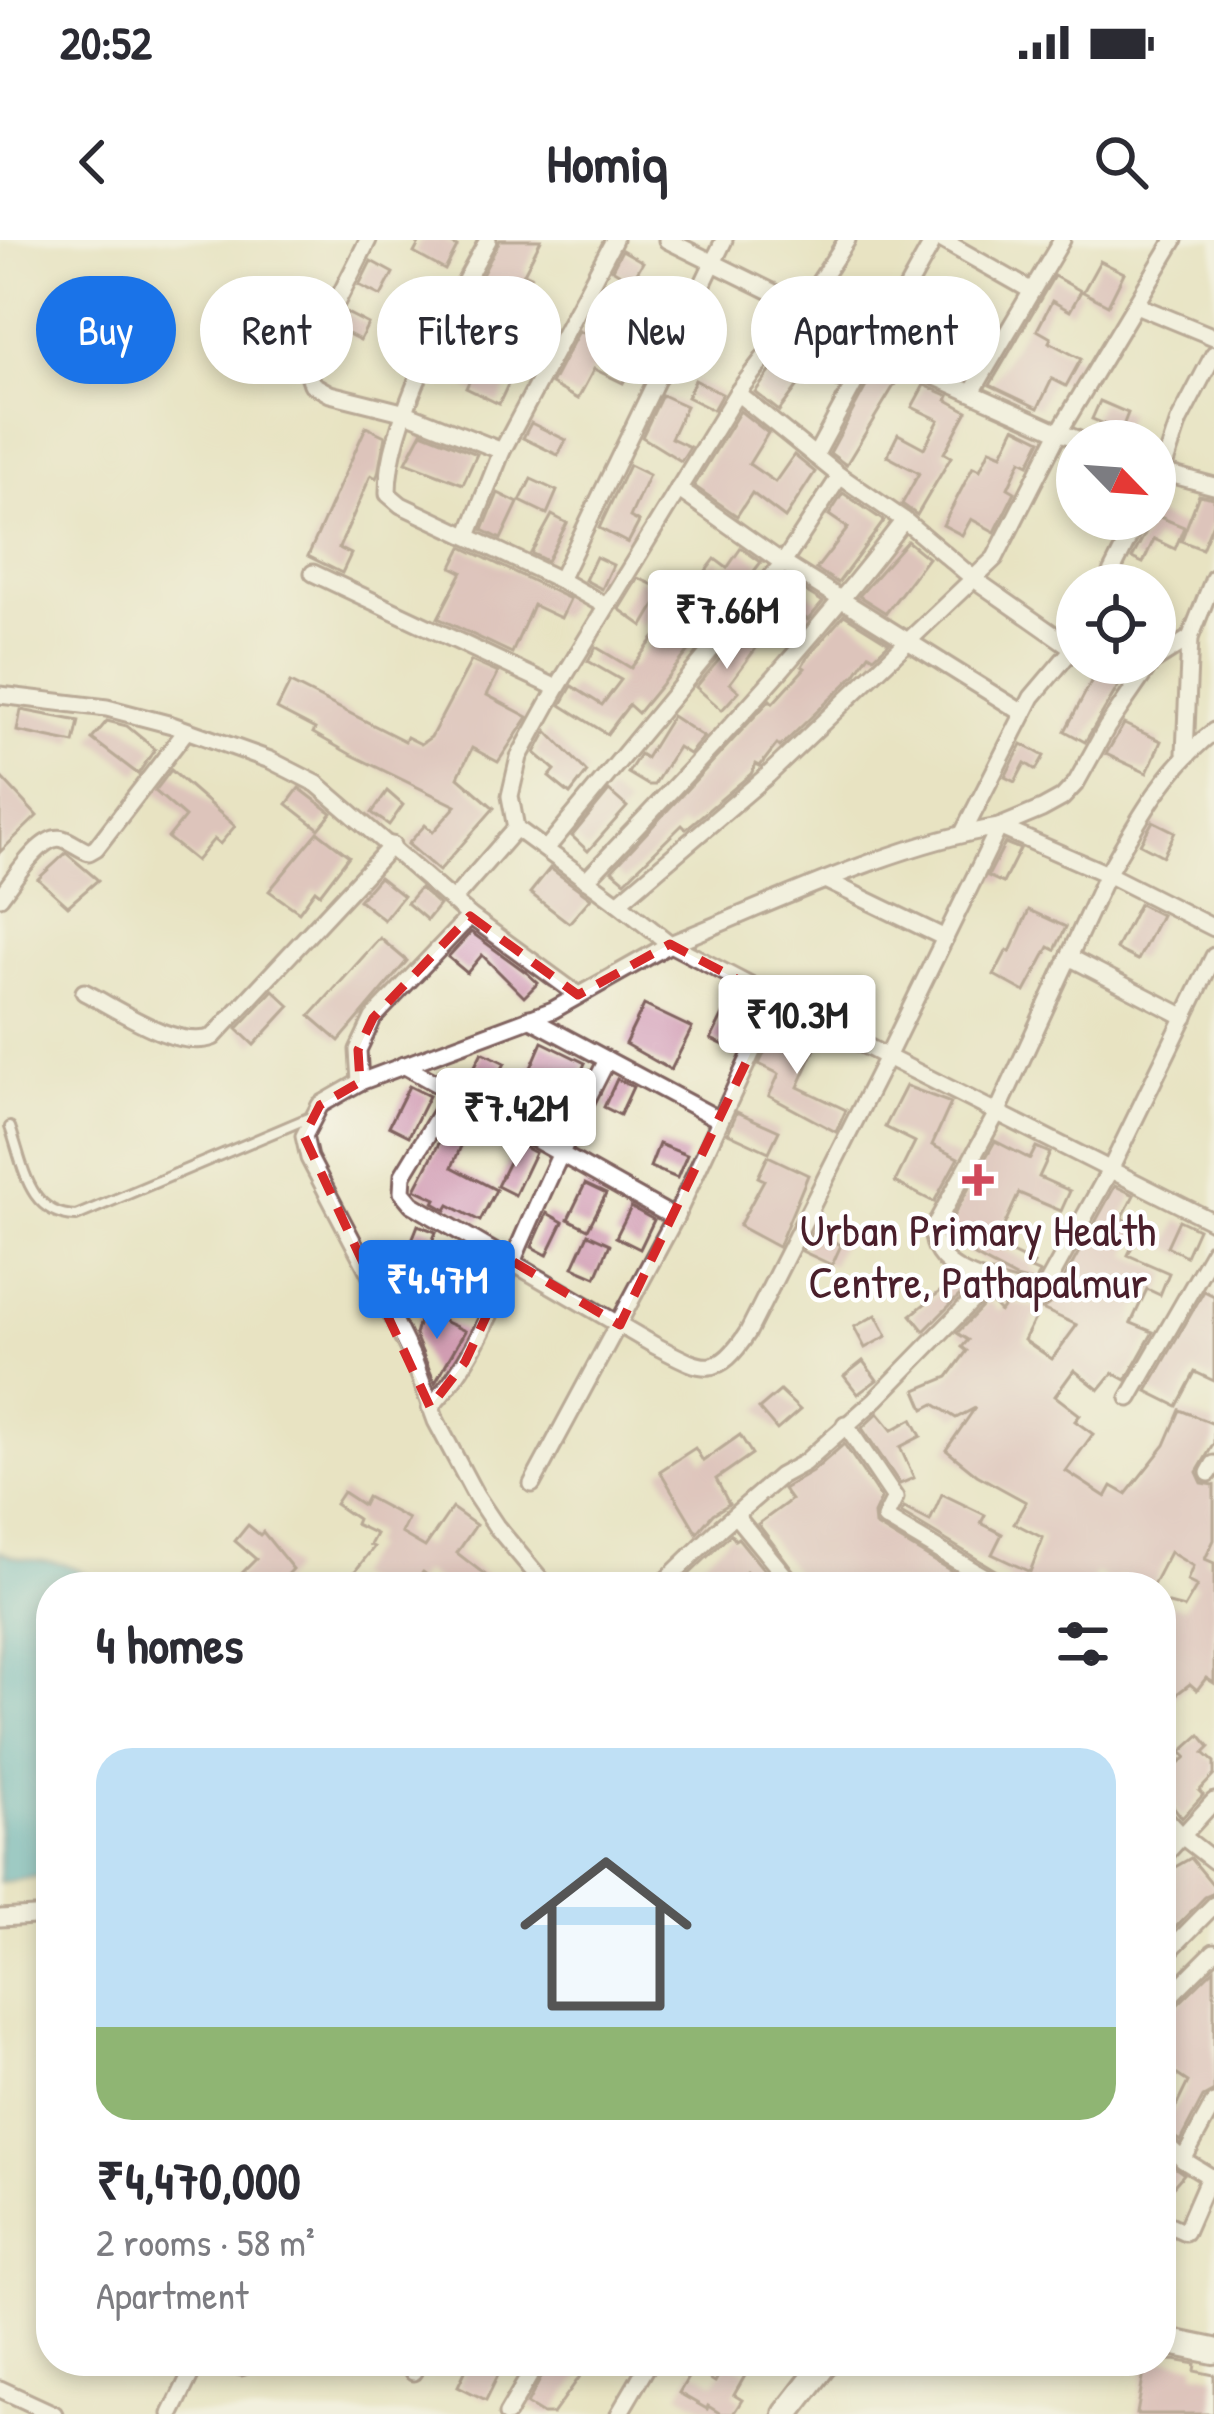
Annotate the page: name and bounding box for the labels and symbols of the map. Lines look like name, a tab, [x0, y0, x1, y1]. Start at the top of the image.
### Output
north arrow	[1056, 420, 1176, 540]
pin: ₹7.66M	[629, 570, 825, 672]
pin: ₹10.3M	[699, 975, 895, 1077]
pin: ₹7.42M	[418, 1068, 614, 1170]
marker: Urban Primary Health Centre, Pathapalmur	[962, 1164, 994, 1196]
place label: Urban Primary Health Centre, Pathapalmur	[800, 1199, 1156, 1312]
pin: ₹4.47M	[339, 1240, 535, 1342]

